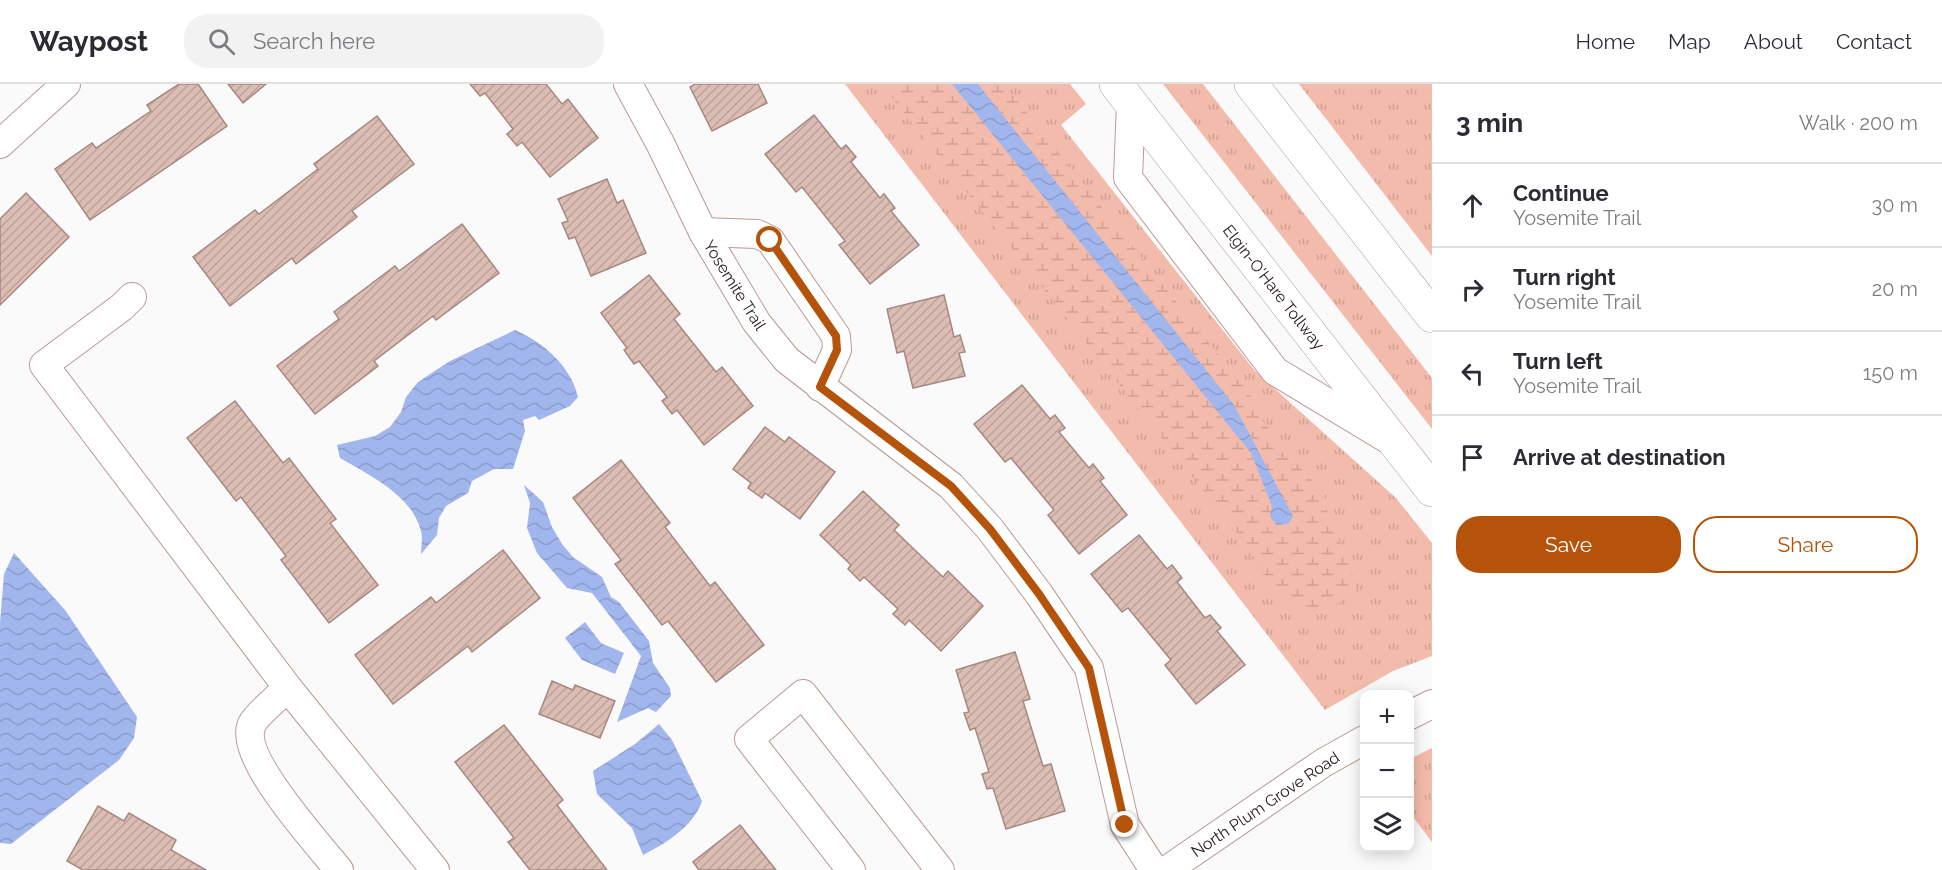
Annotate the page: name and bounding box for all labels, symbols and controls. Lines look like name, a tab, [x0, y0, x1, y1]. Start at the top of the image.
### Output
search box	[184, 14, 604, 68]
text: Waypost	[30, 25, 148, 58]
icon: search	[205, 25, 238, 58]
text: Search here	[253, 28, 375, 54]
text: Home	[1576, 29, 1635, 54]
text: Map	[1668, 29, 1711, 54]
text: About	[1744, 29, 1803, 54]
text: Contact	[1836, 29, 1912, 54]
text: 3 min	[1456, 108, 1523, 138]
text: Walk · 200 m	[1799, 111, 1918, 135]
text: Continue	[1513, 180, 1609, 206]
icon: ahead	[1456, 189, 1489, 222]
text: 30 m	[1872, 193, 1918, 217]
text: Yosemite Trail	[1513, 206, 1641, 230]
street label: Elgin-O'Hare Tollway	[1219, 221, 1329, 354]
route start	[756, 226, 782, 252]
street label: Yosemite Trail	[699, 237, 770, 334]
text: Turn right	[1513, 264, 1616, 290]
icon: right	[1456, 273, 1489, 306]
text: 20 m	[1872, 277, 1918, 301]
text: Yosemite Trail	[1513, 290, 1641, 314]
text: Turn left	[1513, 348, 1603, 374]
icon: left	[1456, 357, 1489, 390]
text: 150 m	[1863, 361, 1918, 385]
text: Yosemite Trail	[1513, 374, 1641, 398]
icon: arrive	[1456, 441, 1489, 474]
text: Arrive at destination	[1513, 444, 1726, 470]
button: Save	[1456, 516, 1681, 573]
button: Share	[1693, 516, 1918, 573]
map controls	[1360, 690, 1414, 852]
button: +	[1360, 690, 1414, 744]
button: −	[1360, 744, 1414, 798]
street label: North Plum Grove Road	[1187, 748, 1343, 861]
button: layers	[1360, 798, 1414, 852]
route end	[1111, 811, 1137, 837]

